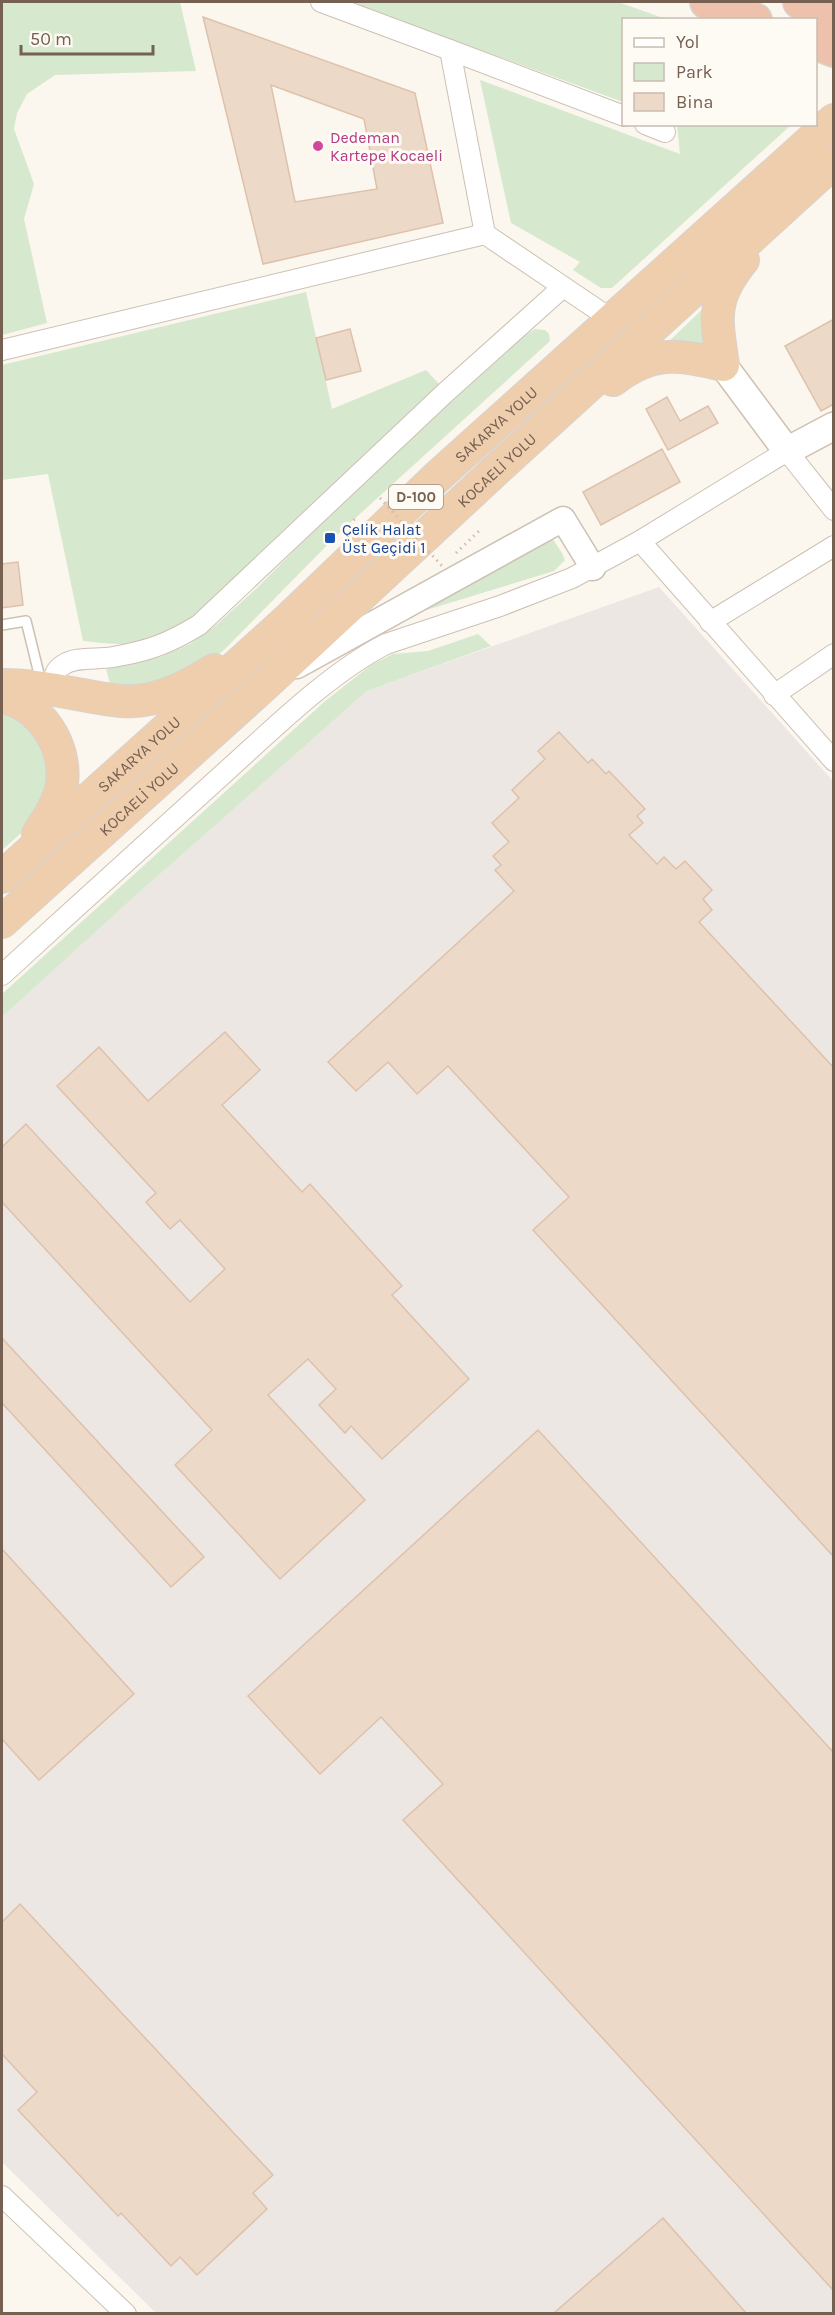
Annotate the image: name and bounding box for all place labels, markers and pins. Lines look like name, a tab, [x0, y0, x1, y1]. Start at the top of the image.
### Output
place label: Dedeman Kartepe Kocaeli	[330, 128, 443, 165]
marker: Dedeman Kartepe Kocaeli	[311, 139, 325, 153]
place label: Çelik Halat Üst Geçidi 1	[342, 520, 426, 557]
marker: Çelik Halat Üst Geçidi 1	[323, 531, 337, 545]

